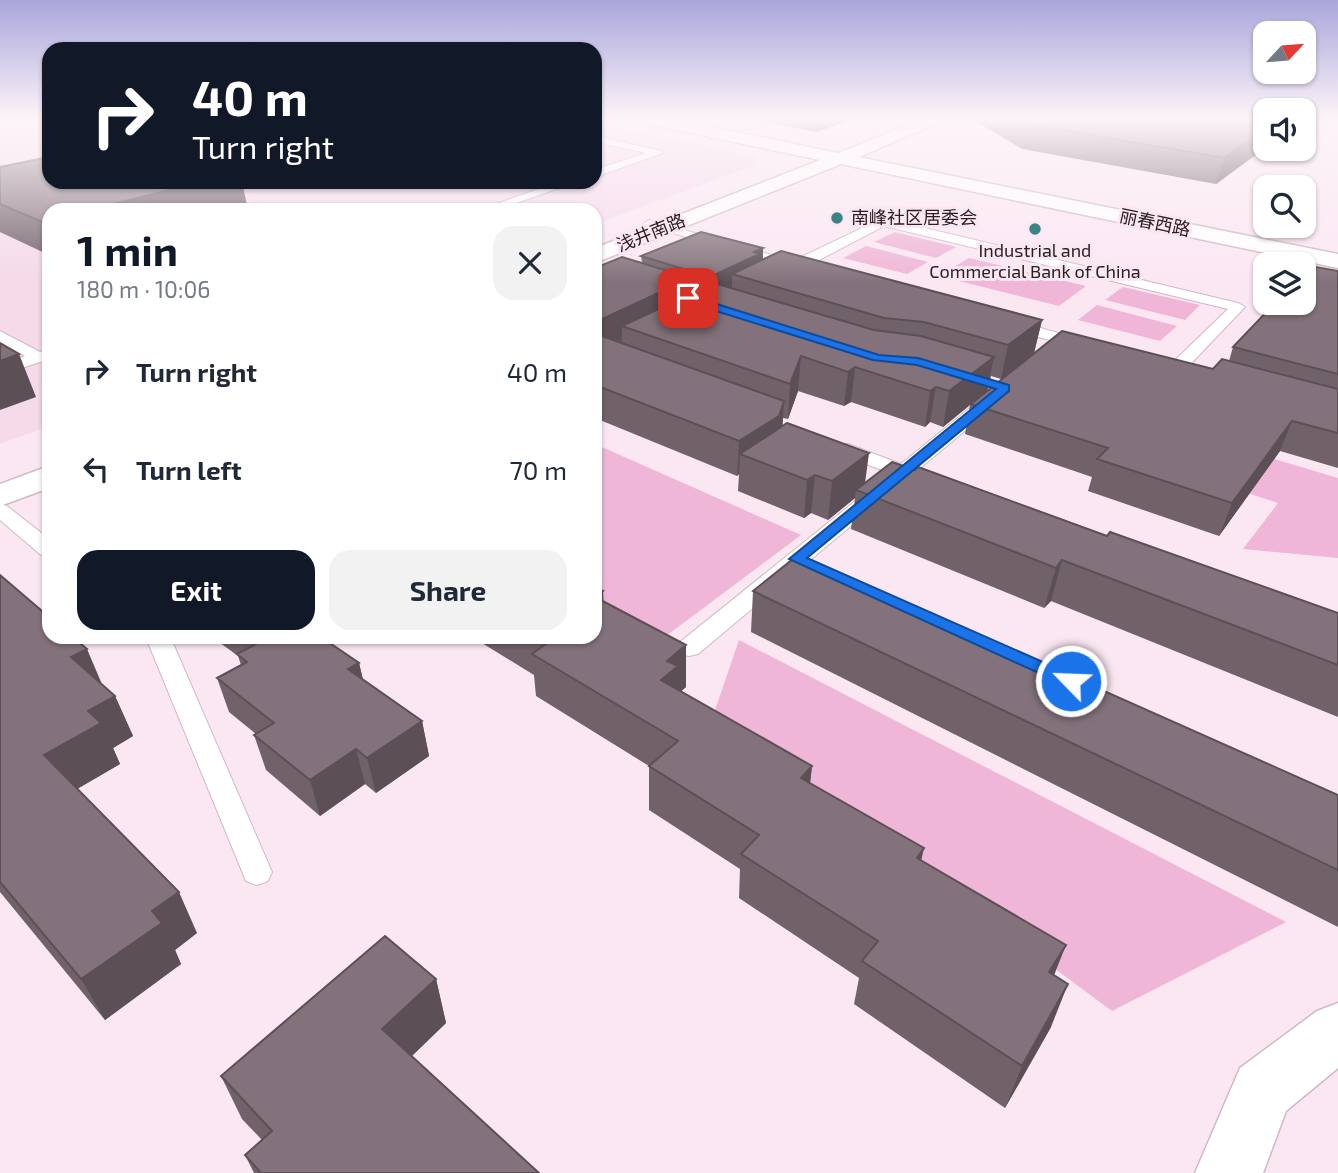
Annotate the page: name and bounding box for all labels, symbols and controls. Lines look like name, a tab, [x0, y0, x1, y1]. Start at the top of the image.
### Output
north arrow	[1253, 21, 1316, 84]
map controls	[1253, 21, 1316, 315]
text: 40 m	[192, 67, 308, 126]
icon: right	[77, 70, 168, 161]
button: sound	[1253, 98, 1316, 161]
text: Turn right	[192, 127, 334, 165]
button: search	[1253, 175, 1316, 238]
street label: 丽春西路	[1118, 204, 1193, 240]
place label: 南峰社区居委会	[851, 206, 977, 228]
street label: 浅井南路	[613, 208, 688, 256]
marker: 南峰社区居委会	[829, 210, 845, 226]
marker: Industrial and Commercial Bank of China	[1027, 221, 1043, 237]
text: 1 min	[77, 224, 178, 274]
button: close	[493, 226, 567, 300]
place label: Industrial and Commercial Bank of China	[929, 239, 1141, 282]
button: layers	[1253, 252, 1316, 315]
pin	[658, 268, 718, 328]
text: 180 m · 10:06	[77, 275, 210, 303]
icon: arrive	[669, 279, 707, 317]
icon: right	[77, 352, 115, 390]
text: Turn right	[136, 356, 257, 387]
text: 40 m	[507, 356, 567, 387]
icon: left	[77, 450, 115, 488]
text: Turn left	[136, 454, 242, 485]
text: 70 m	[509, 454, 567, 485]
button: Exit	[77, 550, 315, 630]
button: Share	[329, 550, 567, 630]
position arrow	[1034, 644, 1108, 718]

